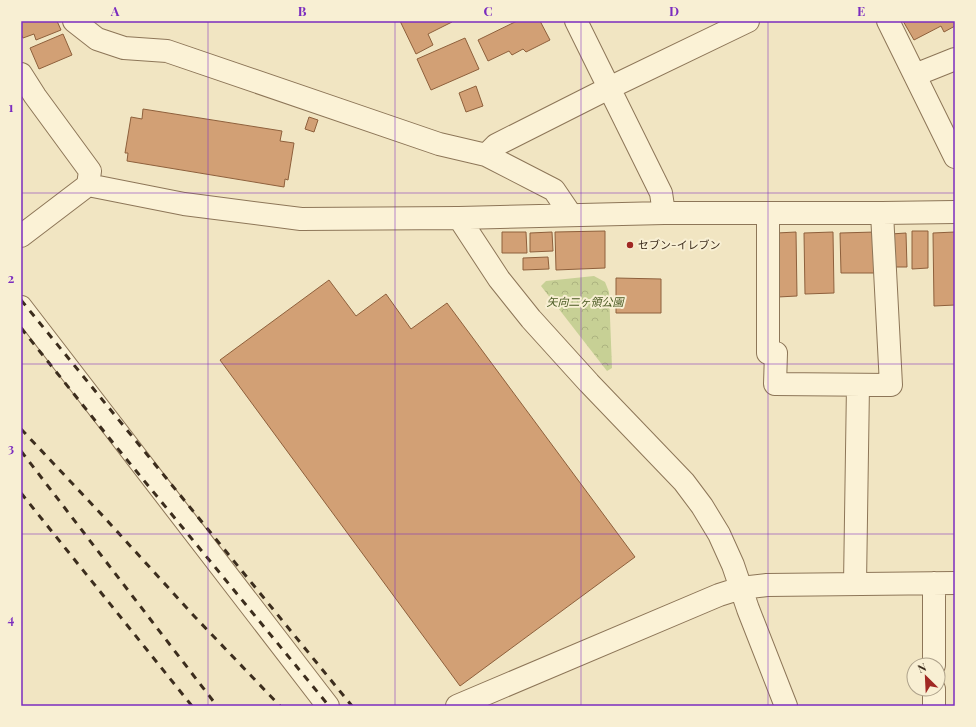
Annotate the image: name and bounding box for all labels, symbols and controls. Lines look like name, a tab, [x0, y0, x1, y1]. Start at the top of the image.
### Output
text: A	[110, 2, 120, 19]
text: B	[298, 2, 307, 19]
text: C	[483, 2, 493, 19]
text: D	[669, 2, 679, 19]
text: E	[857, 2, 865, 19]
text: 1	[9, 98, 14, 115]
place label: セブン-イレブン	[638, 237, 721, 252]
marker: セブン-イレブン	[625, 240, 635, 250]
text: 2	[8, 269, 15, 286]
park label: 矢向二ヶ領公園	[547, 294, 625, 309]
text: 3	[8, 439, 14, 456]
text: 4	[8, 610, 15, 627]
north arrow	[906, 657, 946, 697]
text: N	[915, 659, 928, 676]

